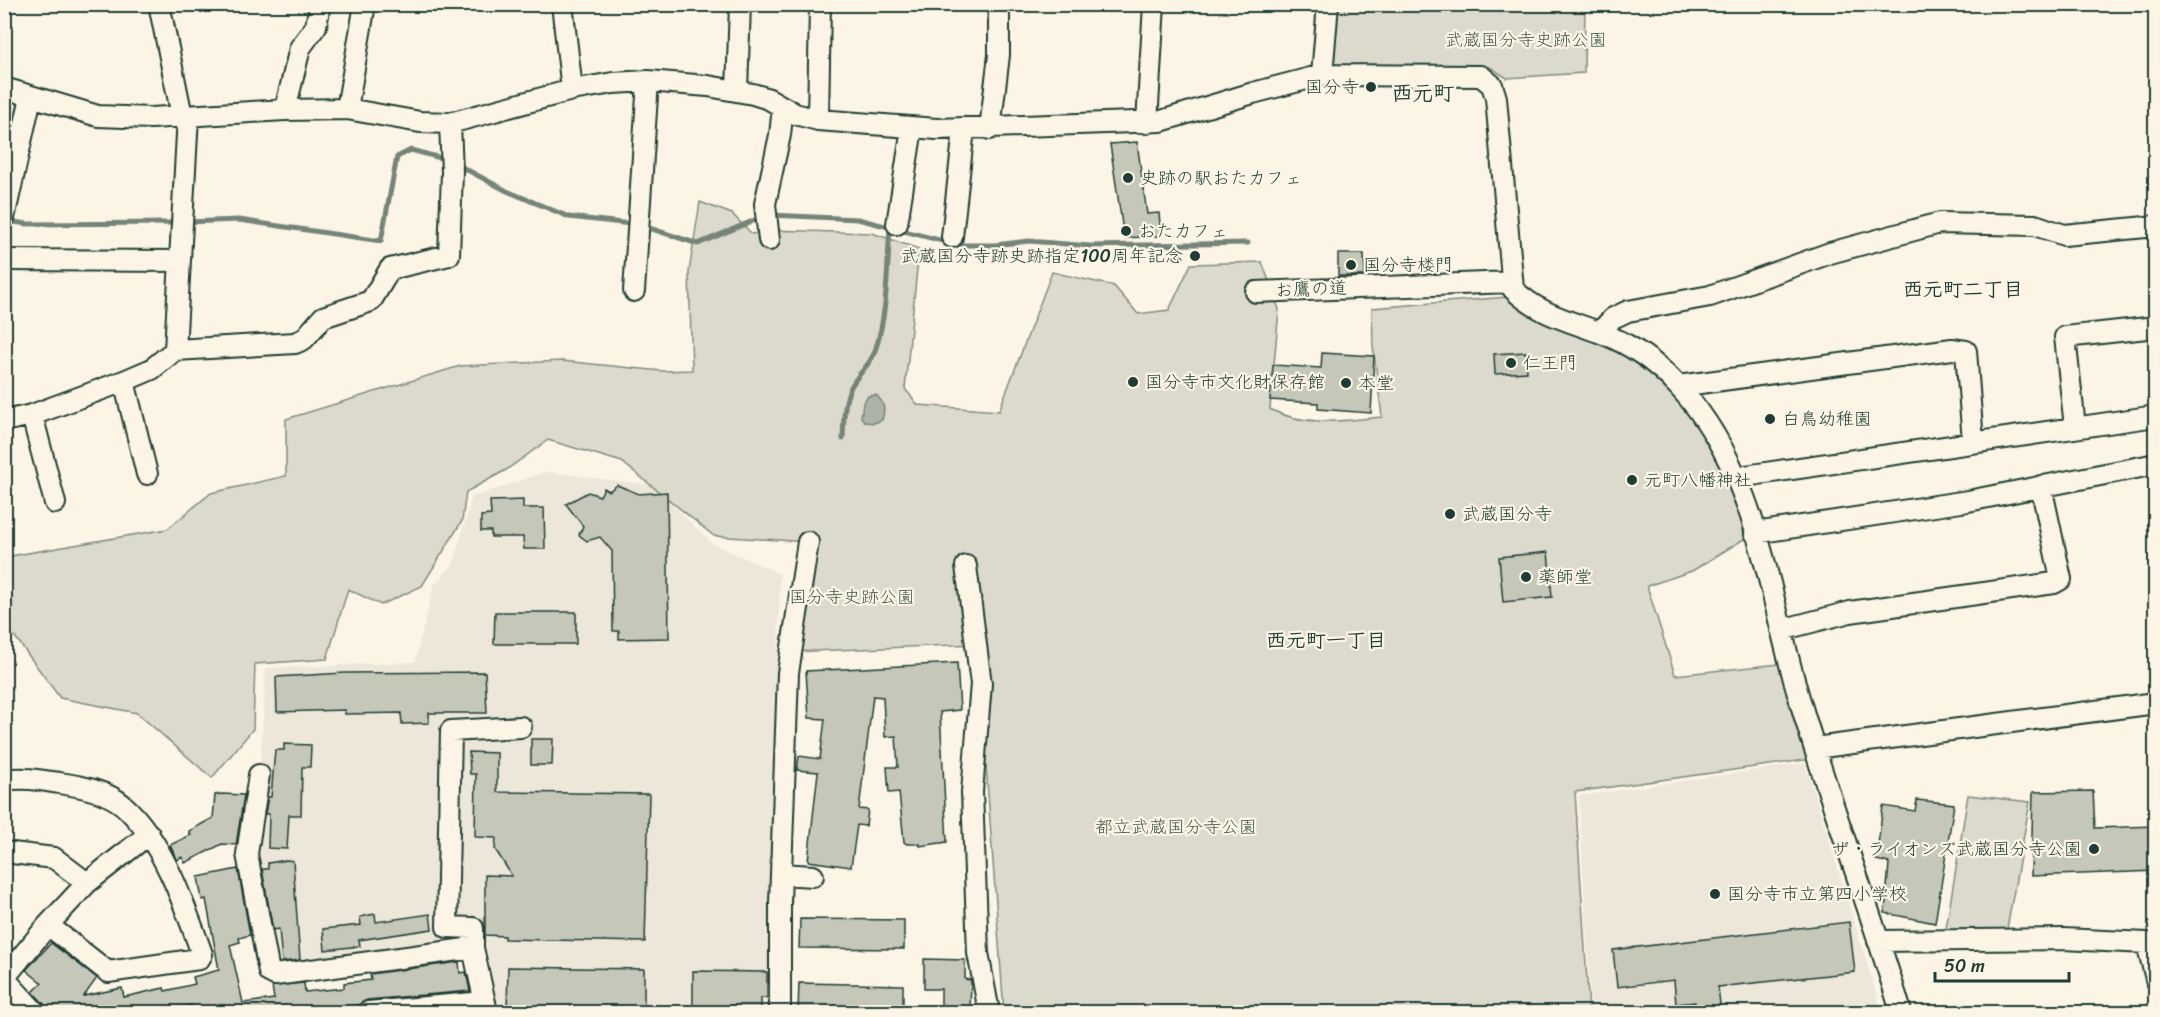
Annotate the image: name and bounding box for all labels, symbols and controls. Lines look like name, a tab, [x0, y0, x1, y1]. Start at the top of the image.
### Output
park label: 武蔵国分寺史跡公園	[1445, 24, 1607, 56]
place label: 国分寺	[1305, 71, 1359, 103]
district label: 西元町	[1392, 74, 1455, 112]
marker: 国分寺	[1364, 80, 1378, 94]
place label: 史跡の駅おたカフェ	[1140, 162, 1302, 194]
marker: 史跡の駅おたカフェ	[1121, 171, 1135, 185]
place label: おたカフェ	[1138, 215, 1228, 247]
marker: おたカフェ	[1119, 224, 1133, 238]
place label: 武蔵国分寺跡史跡指定100周年記念	[901, 240, 1183, 272]
marker: 武蔵国分寺跡史跡指定100周年記念	[1188, 249, 1202, 263]
place label: 国分寺楼門	[1363, 249, 1453, 281]
marker: 国分寺楼門	[1344, 258, 1358, 272]
street label: お鷹の道	[1274, 272, 1348, 306]
district label: 西元町二丁目	[1903, 272, 2023, 307]
place label: 仁王門	[1523, 347, 1577, 379]
marker: 仁王門	[1504, 356, 1518, 370]
place label: 国分寺市文化財保存館	[1145, 366, 1325, 398]
place label: 本堂	[1358, 367, 1394, 399]
marker: 国分寺市文化財保存館	[1126, 375, 1140, 389]
marker: 本堂	[1339, 376, 1353, 390]
place label: 白鳥幼稚園	[1782, 403, 1872, 435]
marker: 白鳥幼稚園	[1763, 412, 1777, 426]
place label: 元町八幡神社	[1644, 464, 1752, 496]
marker: 元町八幡神社	[1625, 473, 1639, 487]
place label: 武蔵国分寺	[1462, 498, 1552, 530]
marker: 武蔵国分寺	[1443, 507, 1457, 521]
place label: 薬師堂	[1538, 561, 1592, 593]
marker: 薬師堂	[1519, 570, 1533, 584]
park label: 国分寺史跡公園	[789, 581, 915, 613]
district label: 西元町一丁目	[1266, 623, 1386, 658]
park label: 都立武蔵国分寺公園	[1095, 811, 1257, 843]
place label: ザ・ライオンズ武蔵国分寺公園	[1831, 833, 2082, 865]
marker: ザ・ライオンズ武蔵国分寺公園	[2087, 842, 2101, 856]
place label: 国分寺市立第四小学校	[1727, 878, 1907, 910]
marker: 国分寺市立第四小学校	[1708, 887, 1722, 901]
scale bar	[1935, 945, 2068, 983]
text: 50 m	[1944, 950, 1985, 982]

